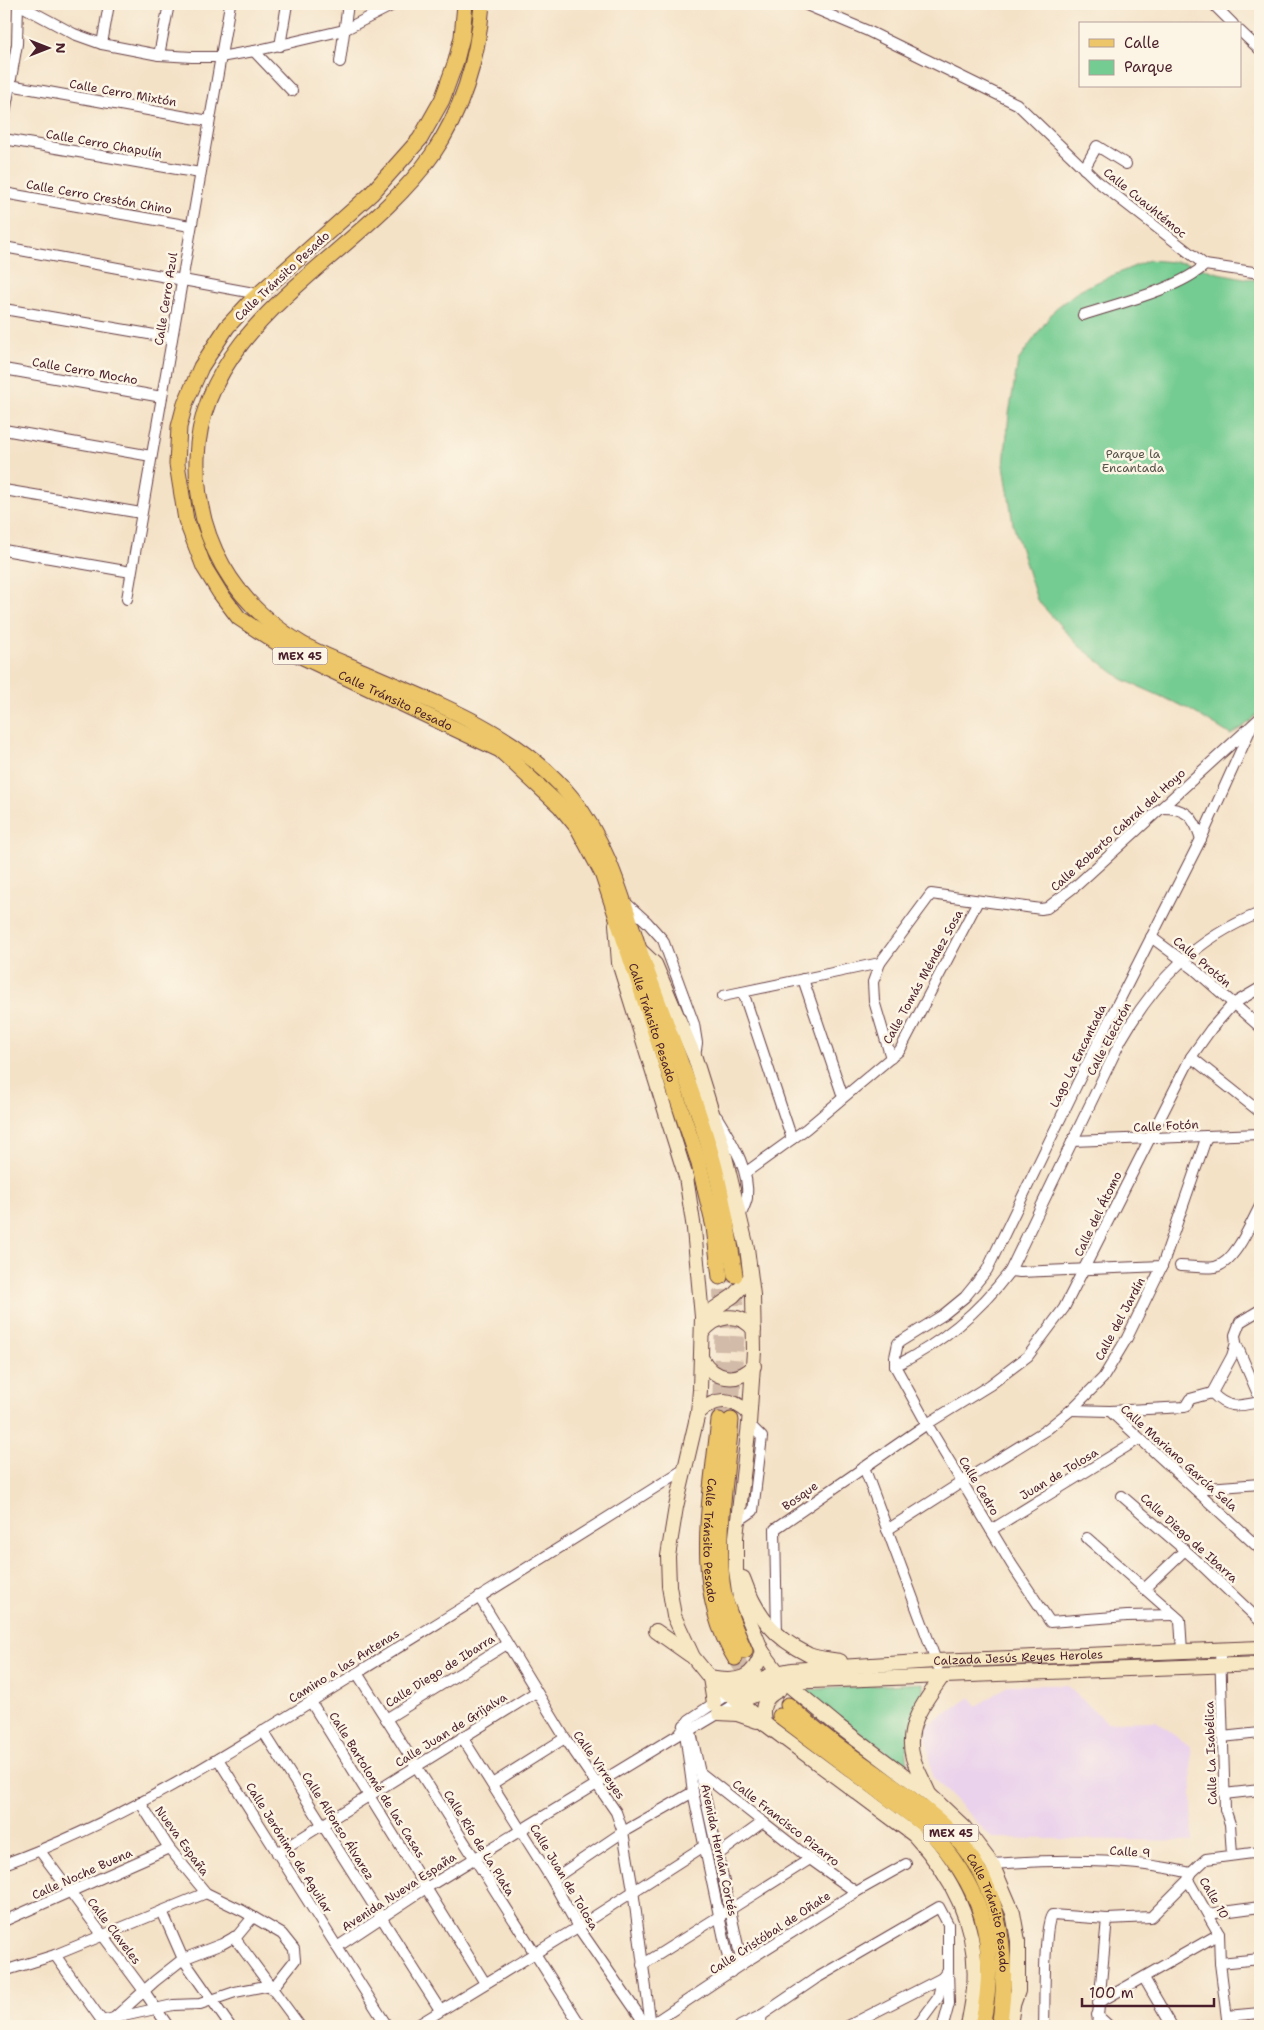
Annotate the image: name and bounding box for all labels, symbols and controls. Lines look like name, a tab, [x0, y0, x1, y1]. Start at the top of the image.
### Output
north arrow	[22, 22, 72, 72]
legend	[1079, 22, 1242, 88]
text: Calle	[1124, 33, 1160, 53]
text: N	[52, 42, 70, 54]
text: Parque	[1124, 57, 1173, 77]
street label: Calle Cerro Mixtón	[68, 76, 178, 110]
street label: Calle Cerro Chapulín	[45, 126, 163, 162]
street label: Calle Cuauhtémoc	[1100, 164, 1190, 242]
street label: Calle Cerro Crestón Chino	[25, 176, 173, 218]
street label: Calle Tránsito Pesado	[231, 228, 333, 324]
street label: Calle Cerro Azul	[151, 251, 181, 347]
street label: Calle Cerro Mocho	[31, 354, 139, 388]
park label: Parque la Encantada	[1102, 446, 1165, 476]
road number: MEX 45	[272, 648, 328, 664]
street label: Calle Tránsito Pesado	[336, 667, 455, 735]
street label: Calle Roberto Cabral del Hoyo	[1047, 765, 1189, 895]
street label: Calle Tomás Méndez Sosa	[879, 906, 967, 1047]
street label: Calle Protón	[1170, 933, 1234, 991]
street label: Calle Tránsito Pesado	[625, 961, 679, 1084]
street label: Calle Electrón	[1083, 1000, 1135, 1078]
street label: Lago La Encantada	[1046, 1001, 1110, 1110]
street label: Calle Fotón	[1133, 1116, 1199, 1136]
street label: Calle del Átomo	[1070, 1169, 1126, 1259]
street label: Calle del Jardín	[1091, 1275, 1149, 1363]
street label: Calle Mariano García Sela	[1117, 1401, 1241, 1515]
street label: Juan de Tolosa	[1017, 1444, 1101, 1504]
street label: Calle Cedro	[955, 1454, 1003, 1518]
street label: Calle Tránsito Pesado	[699, 1477, 721, 1604]
street label: Bosque	[779, 1478, 821, 1514]
street label: Calle Diego de Ibarra	[1137, 1490, 1242, 1586]
street label: Camino a las Antenas	[286, 1625, 402, 1707]
street label: Calle Diego de Ibarra	[382, 1631, 498, 1711]
street label: Calzada Jesús Reyes Heroles	[933, 1646, 1103, 1669]
street label: Calle Juan de Grijalva	[392, 1689, 510, 1771]
street label: Calle La Isabélica	[1201, 1700, 1221, 1805]
street label: Calle Bartolomé de las Casas	[325, 1709, 429, 1861]
street label: Calle Virreyes	[569, 1728, 629, 1803]
street label: Calle Alfonso Álvarez	[298, 1769, 378, 1883]
street label: Calle Francisco Pizarro	[729, 1776, 843, 1870]
street label: Calle Jerónimo de Aguilar	[242, 1779, 336, 1917]
street label: Avenida Hernán Cortés	[697, 1782, 741, 1918]
street label: Calle Río de La Plata	[440, 1787, 518, 1899]
street label: Nueva España	[151, 1803, 213, 1879]
street label: Calle Juan de Tolosa	[526, 1821, 602, 1933]
road number: MEX 45	[924, 1825, 978, 1842]
street label: Calle 9	[1109, 1843, 1151, 1861]
street label: Calle Noche Buena	[29, 1844, 135, 1903]
street label: Avenida Nueva España	[339, 1849, 460, 1935]
street label: Calle Tránsito Pesado	[962, 1850, 1012, 1973]
street label: Calle 10	[1196, 1874, 1232, 1922]
street label: Calle Cristóbal de Oñate	[706, 1888, 834, 1978]
street label: Calle Claveles	[84, 1894, 144, 1968]
scale bar	[1082, 1975, 1214, 2007]
text: 100 m	[1089, 1983, 1134, 2003]

